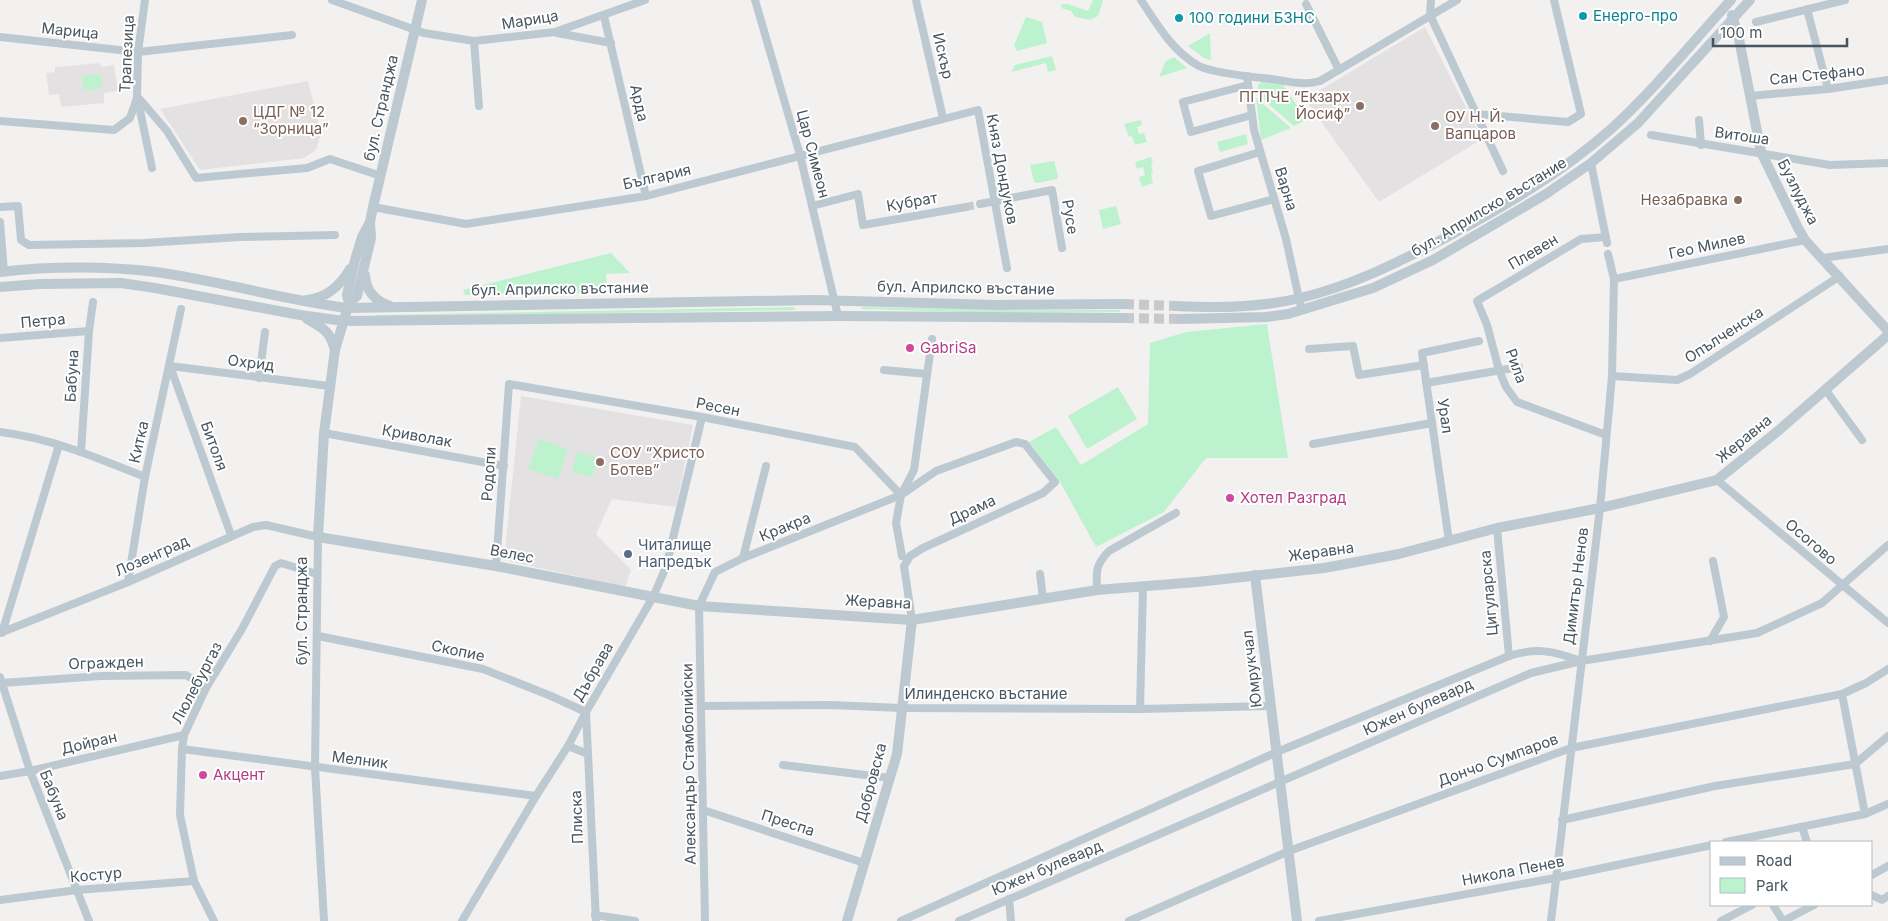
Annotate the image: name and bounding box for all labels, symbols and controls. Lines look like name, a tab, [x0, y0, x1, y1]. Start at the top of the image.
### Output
street label: Марица	[500, 6, 560, 33]
place label: Енерго-про	[1593, 6, 1678, 25]
place label: 100 години БЗНС	[1189, 8, 1315, 27]
marker: Енерго-про	[1577, 10, 1589, 22]
marker: 100 години БЗНС	[1173, 12, 1185, 24]
street label: Трапезица	[115, 15, 138, 93]
scale bar	[1713, 15, 1847, 47]
street label: Марица	[41, 18, 100, 43]
text: 100 m	[1720, 23, 1762, 42]
street label: Искър	[929, 31, 958, 81]
street label: бул. Странджа	[359, 53, 402, 163]
street label: Сан Стефано	[1768, 60, 1866, 89]
street label: Арда	[626, 83, 653, 123]
place label: ПГПЧЕ “Екзарх Йосиф”	[1239, 87, 1350, 123]
marker: ПГПЧЕ “Екзарх Йосиф”	[1354, 100, 1366, 112]
place label: ЦДГ № 12 “Зорница”	[253, 102, 329, 138]
place label: ОУ Н. Й. Вапцаров	[1445, 107, 1516, 143]
street label: Цар Симеон	[793, 108, 834, 200]
street label: Княз Дондуков	[982, 112, 1023, 226]
marker: ЦДГ № 12 “Зорница”	[237, 115, 249, 127]
marker: ОУ Н. Й. Вапцаров	[1429, 120, 1441, 132]
street label: Витоша	[1713, 122, 1771, 149]
street label: бул. Априлско въстание	[1408, 153, 1570, 261]
street label: Бузлуджа	[1774, 156, 1823, 228]
street label: България	[621, 159, 693, 194]
street label: Варна	[1271, 165, 1302, 213]
street label: Кубрат	[885, 188, 939, 215]
place label: Незабравка	[1641, 190, 1728, 209]
marker: Незабравка	[1732, 194, 1744, 206]
street label: Русе	[1058, 198, 1083, 236]
street label: Гео Милев	[1667, 228, 1747, 263]
street label: Плевен	[1504, 229, 1561, 274]
street label: бул. Априлско въстание	[877, 276, 1055, 299]
street label: бул. Априлско въстание	[471, 277, 649, 300]
street label: Опълченска	[1681, 302, 1767, 367]
street label: Петра	[20, 309, 66, 332]
place label: GabriSa	[920, 338, 976, 357]
marker: GabriSa	[904, 342, 916, 354]
street label: Рила	[1501, 346, 1531, 386]
street label: Бабуна	[61, 349, 82, 403]
street label: Охрид	[227, 350, 276, 375]
street label: Ресен	[694, 393, 742, 420]
street label: Урал	[1434, 397, 1457, 435]
street label: Жеравна	[1712, 410, 1775, 467]
street label: Китка	[124, 419, 153, 465]
street label: Битоля	[197, 419, 232, 473]
street label: Криволак	[381, 420, 454, 451]
place label: СОУ “Христо Ботев”	[610, 443, 705, 479]
street label: Родопи	[477, 446, 500, 502]
marker: СОУ “Христо Ботев”	[594, 456, 606, 468]
place label: Хотел Разград	[1240, 488, 1347, 507]
street label: Драма	[945, 490, 998, 529]
marker: Хотел Разград	[1224, 492, 1236, 504]
street label: Кракра	[756, 508, 813, 545]
street label: Осогово	[1782, 514, 1841, 569]
street label: Димитър Ненов	[1559, 526, 1592, 646]
street label: Лозенград	[112, 531, 192, 580]
place label: Читалище Напредък	[638, 535, 712, 571]
street label: Жеравна	[1287, 537, 1355, 566]
street label: Велес	[488, 540, 536, 567]
marker: Читалище Напредък	[622, 548, 634, 560]
street label: Цигуларска	[1475, 550, 1502, 636]
street label: бул. Странджа	[292, 557, 311, 665]
street label: Жеравна	[844, 590, 912, 613]
street label: Юмрукчал	[1237, 629, 1266, 709]
street label: Скопие	[430, 636, 487, 665]
street label: Люлебургаз	[167, 639, 226, 727]
street label: Дъбрава	[568, 639, 617, 705]
street label: Огражден	[68, 652, 144, 673]
street label: Александър Стамболийски	[677, 663, 700, 865]
street label: Южен булевард	[1360, 674, 1476, 739]
street label: Илинденско въстание	[905, 684, 1067, 703]
street label: Дойран	[59, 727, 119, 758]
street label: Дончо Сумпаров	[1435, 729, 1561, 790]
street label: Добровска	[851, 741, 890, 825]
street label: Мелник	[331, 747, 389, 772]
place label: Акцент	[213, 765, 265, 784]
street label: Бабуна	[36, 767, 73, 823]
marker: Акцент	[197, 769, 209, 781]
street label: Плиска	[566, 790, 587, 844]
street label: Преспа	[759, 805, 817, 840]
street label: Южен булевард	[989, 836, 1105, 899]
legend	[1710, 841, 1873, 906]
street label: Никола Пенев	[1460, 851, 1566, 890]
text: Road	[1756, 851, 1792, 870]
street label: Костур	[69, 863, 123, 886]
text: Park	[1756, 876, 1789, 895]

